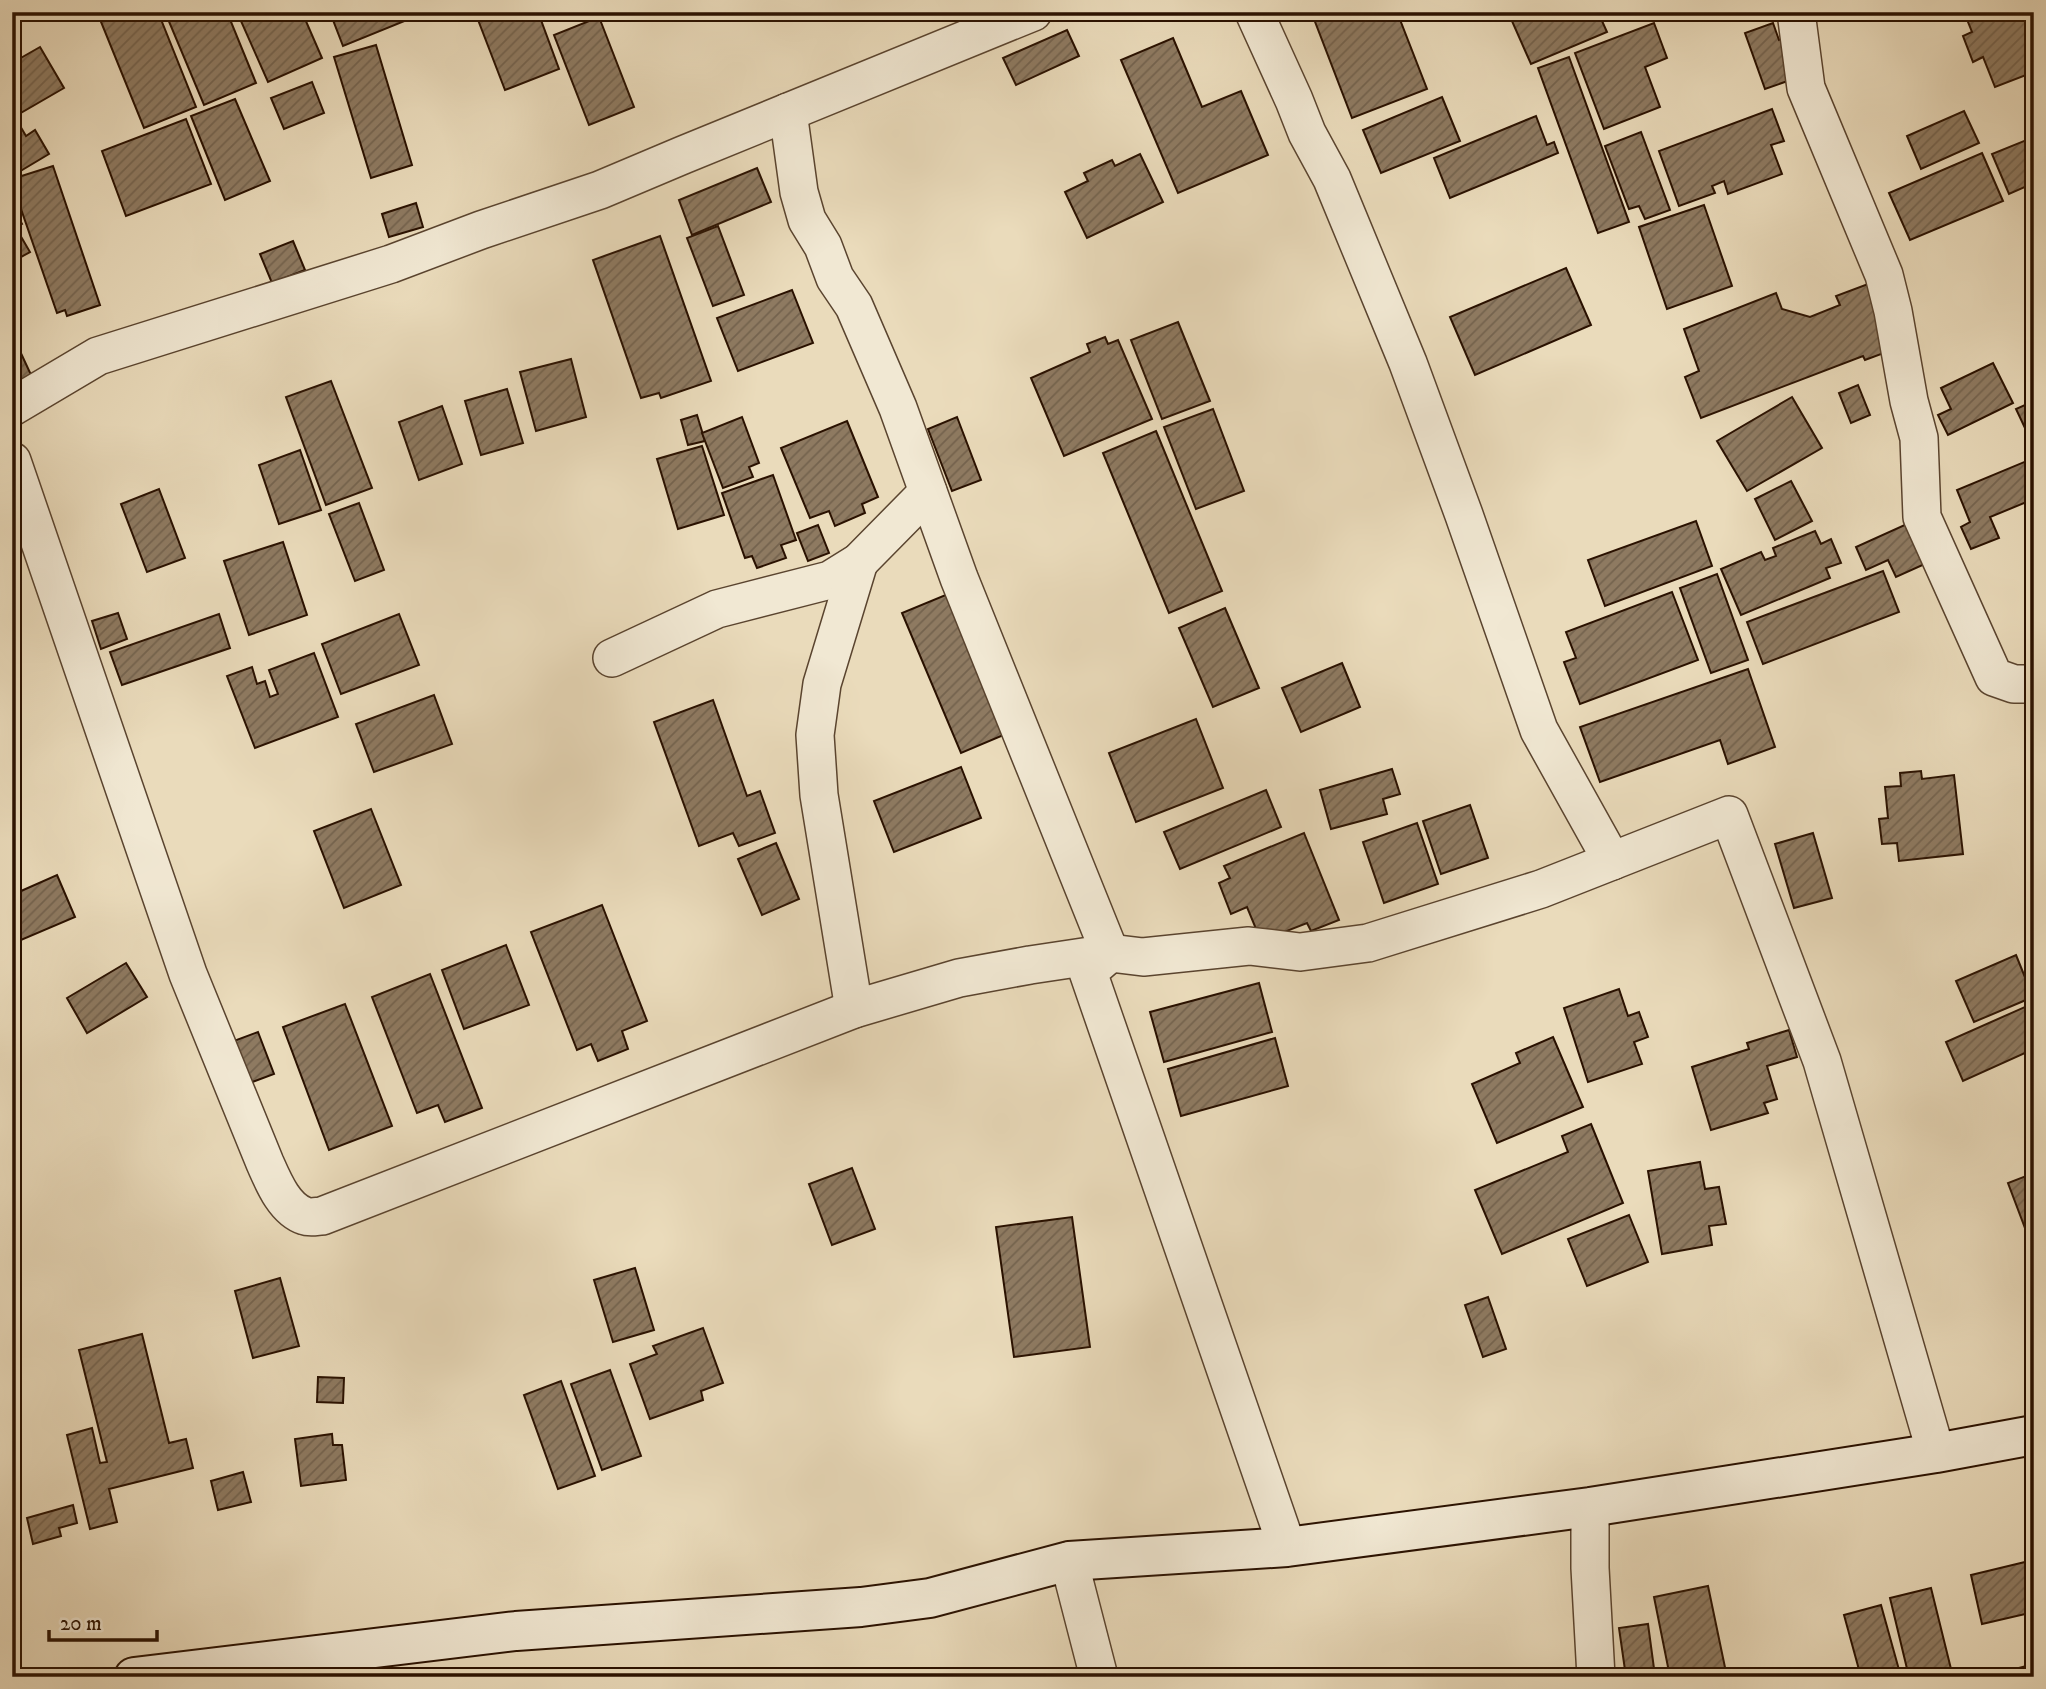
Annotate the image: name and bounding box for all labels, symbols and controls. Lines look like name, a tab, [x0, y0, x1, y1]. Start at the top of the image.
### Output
scale bar	[49, 1598, 158, 1642]
text: 20 m	[60, 1611, 102, 1637]

